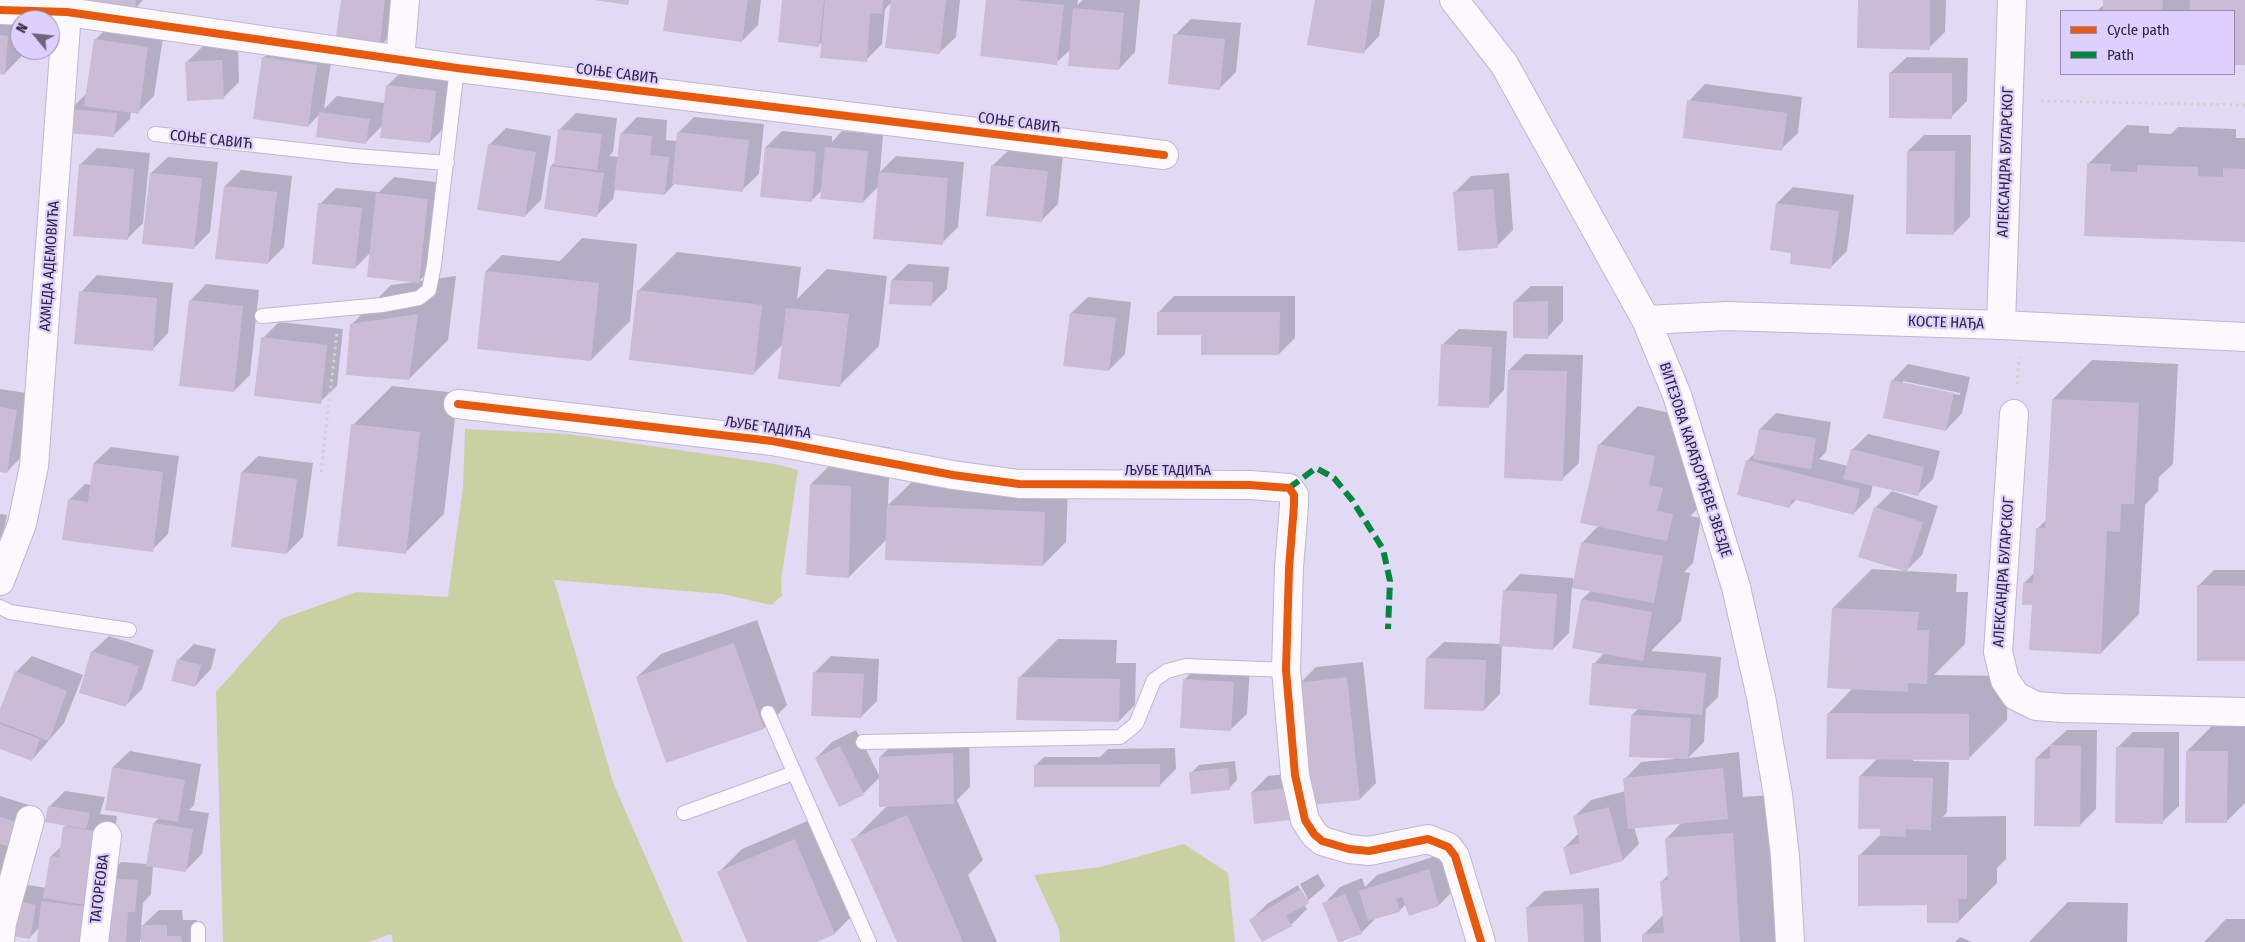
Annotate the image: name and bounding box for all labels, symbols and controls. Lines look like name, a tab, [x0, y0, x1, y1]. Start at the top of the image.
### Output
north arrow	[10, 10, 60, 60]
legend	[2060, 10, 2235, 75]
text: N	[13, 21, 32, 36]
text: Cycle path	[2107, 21, 2170, 39]
text: Path	[2107, 46, 2134, 64]
street label: СОЊЕ САВИЋ	[575, 60, 659, 88]
street label: АЛЕКСАНДРА БУГАРСКОГ	[1994, 86, 2018, 238]
street label: СОЊЕ САВИЋ	[977, 109, 1061, 137]
street label: СОЊЕ САВИЋ	[169, 127, 253, 153]
street label: АХМЕДА АДЕМОВИЋА	[36, 200, 64, 332]
street label: КОСТЕ НАЂА	[1908, 313, 1984, 333]
street label: ВИТЕЗОВА КАРАЂОРЂЕВЕ ЗВЕЗДЕ	[1655, 360, 1735, 560]
street label: ЉУБЕ ТАДИЋА	[724, 413, 812, 443]
street label: ЉУБЕ ТАДИЋА	[1125, 462, 1211, 480]
street label: АЛЕКСАНДРА БУГАРСКОГ	[1990, 496, 2018, 648]
street label: ТАГОРЕОВА	[87, 853, 113, 925]

